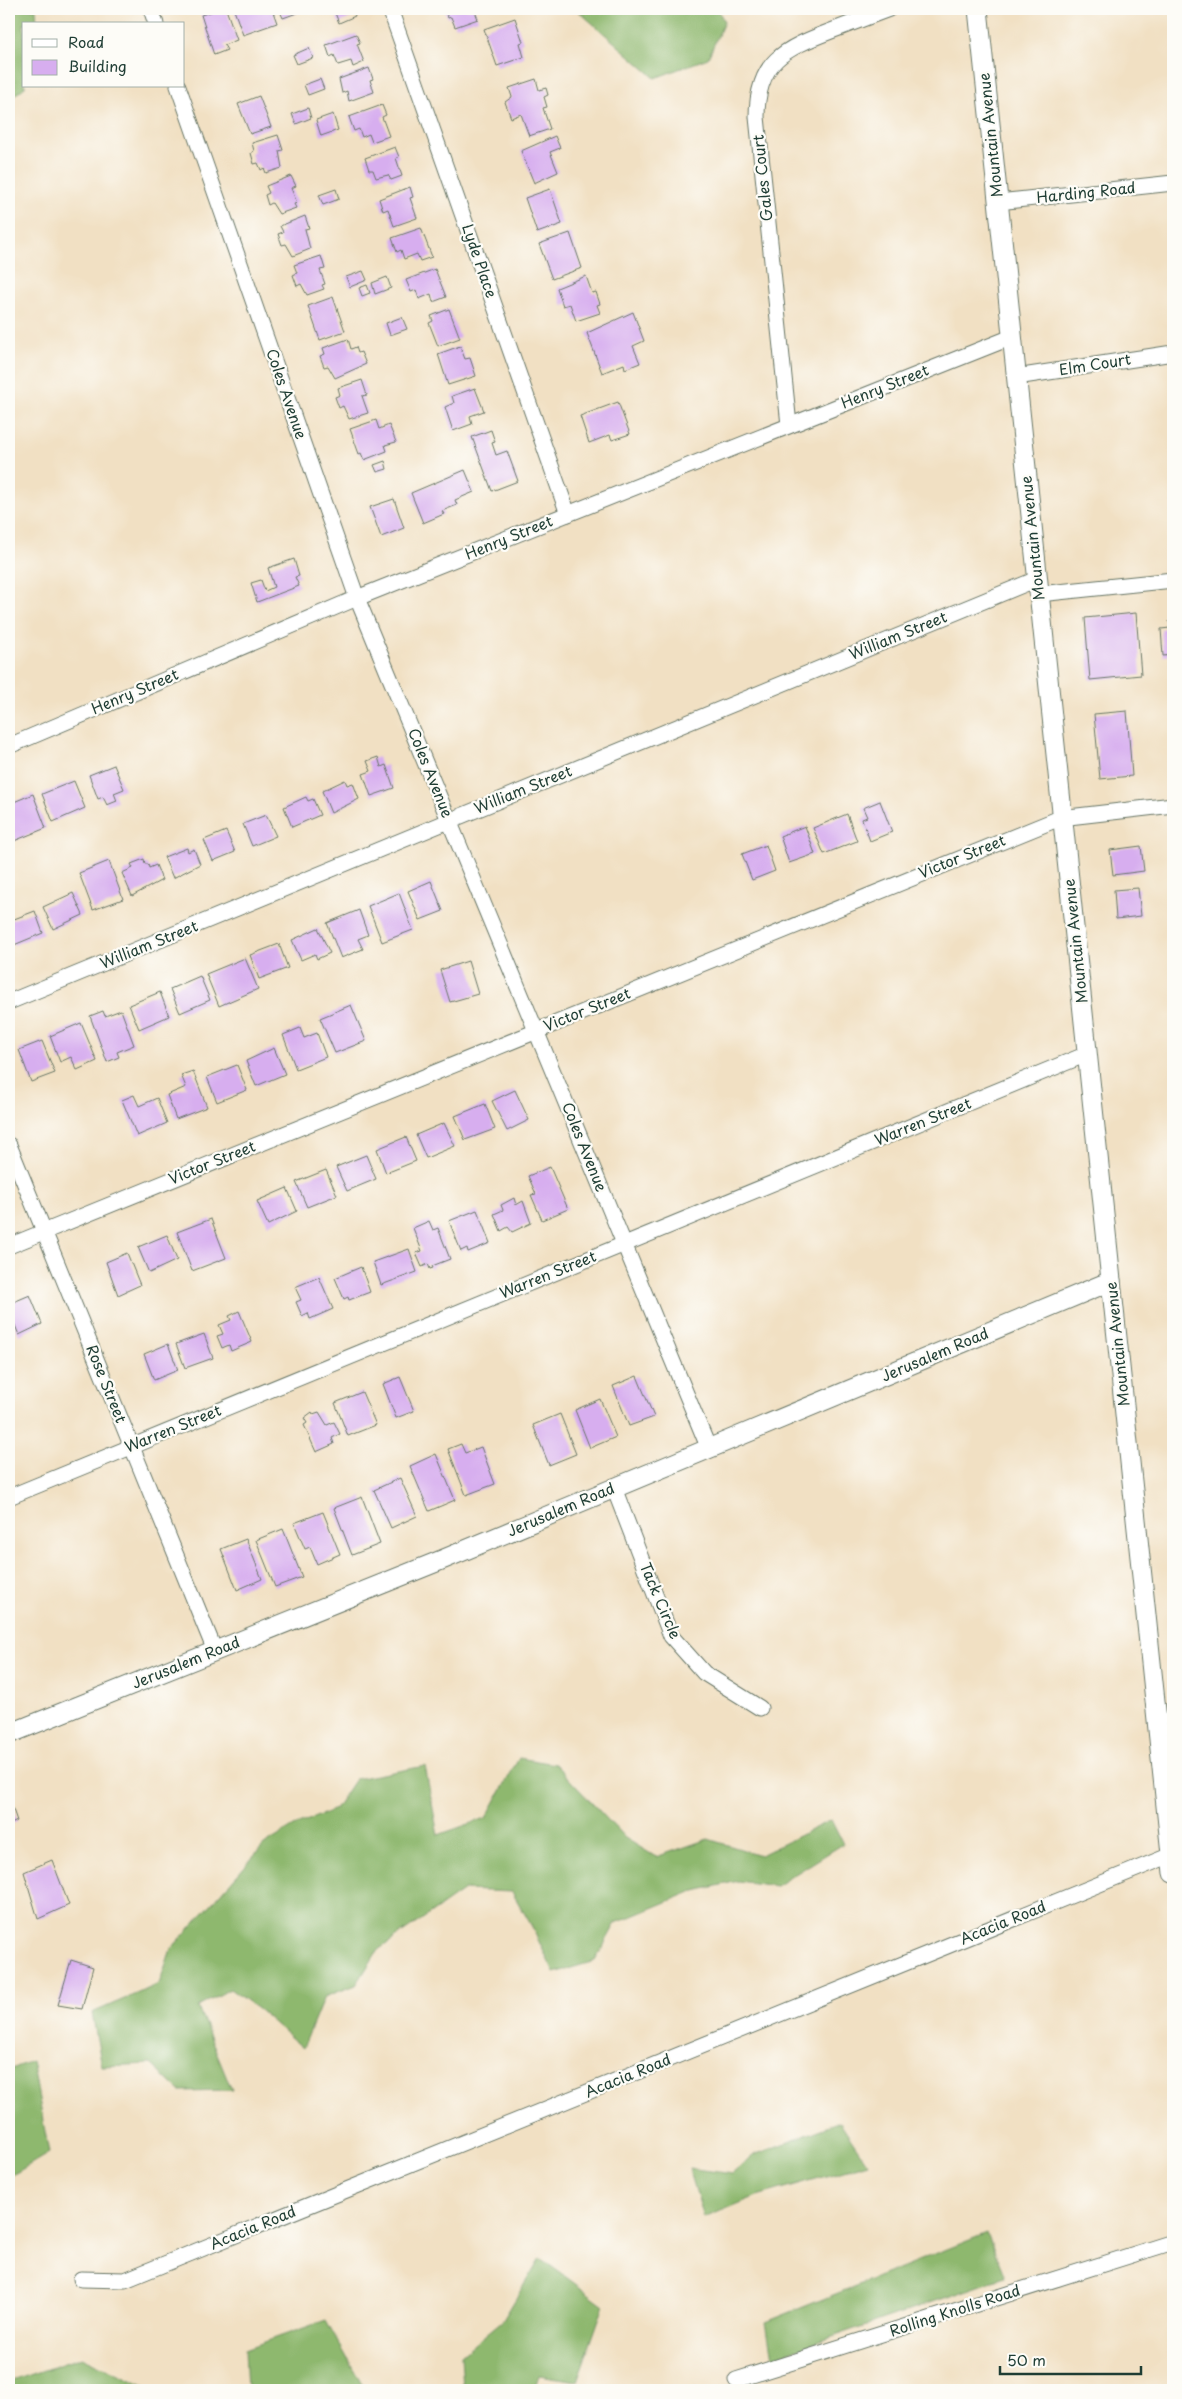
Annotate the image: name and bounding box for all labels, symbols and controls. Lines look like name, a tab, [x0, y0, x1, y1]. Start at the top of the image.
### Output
legend	[22, 22, 185, 88]
text: Road	[68, 30, 104, 53]
text: Building	[68, 54, 127, 77]
street label: Mountain Avenue	[972, 72, 1007, 199]
street label: Gales Court	[746, 134, 778, 223]
street label: Harding Road	[1035, 175, 1137, 208]
street label: Lyde Place	[457, 220, 504, 301]
street label: Coles Avenue	[261, 345, 314, 442]
street label: Elm Court	[1057, 347, 1132, 381]
street label: Henry Street	[837, 358, 932, 414]
street label: Mountain Avenue	[1014, 475, 1049, 602]
street label: Henry Street	[461, 509, 556, 565]
street label: William Street	[845, 604, 950, 665]
street label: Henry Street	[87, 662, 182, 719]
street label: Coles Avenue	[403, 724, 460, 821]
street label: William Street	[470, 758, 575, 819]
street label: Victor Street	[915, 828, 1009, 883]
street label: Mountain Avenue	[1057, 878, 1092, 1005]
street label: William Street	[96, 913, 201, 974]
street label: Victor Street	[540, 981, 634, 1036]
street label: Warren Street	[871, 1091, 974, 1150]
street label: Coles Avenue	[557, 1098, 614, 1195]
street label: Victor Street	[165, 1134, 259, 1189]
street label: Warren Street	[496, 1244, 599, 1303]
street label: Mountain Avenue	[1099, 1281, 1134, 1408]
street label: Jerusalem Road	[877, 1321, 992, 1387]
street label: Rose Street	[81, 1341, 134, 1426]
street label: Warren Street	[121, 1398, 224, 1457]
street label: Jerusalem Road	[503, 1476, 618, 1542]
street label: Tack Circle	[635, 1558, 688, 1642]
street label: Jerusalem Road	[128, 1629, 243, 1694]
street label: Acacia Road	[956, 1894, 1049, 1949]
street label: Acacia Road	[581, 2047, 674, 2102]
street label: Acacia Road	[206, 2199, 299, 2254]
street label: Rolling Knolls Road	[886, 2278, 1023, 2342]
scale bar	[1000, 2344, 1141, 2376]
text: 50 m	[1007, 2348, 1046, 2371]

